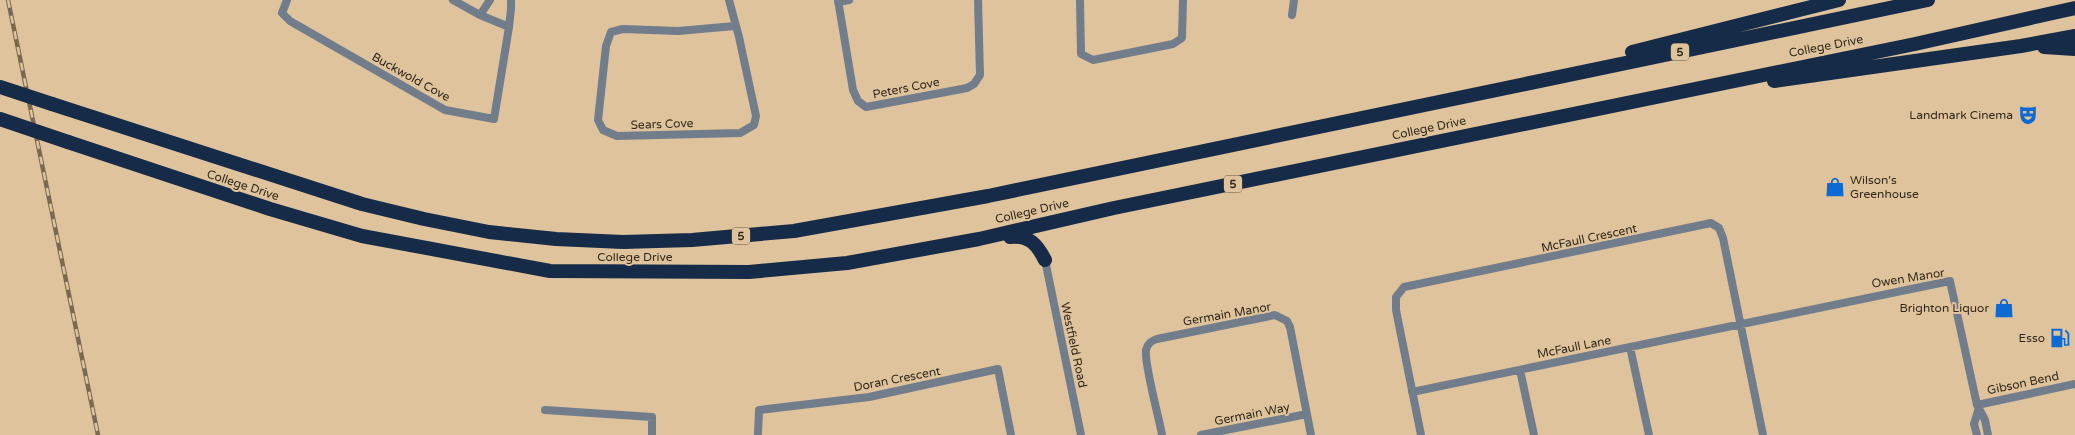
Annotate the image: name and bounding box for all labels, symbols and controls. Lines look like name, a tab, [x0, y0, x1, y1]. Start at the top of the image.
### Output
street label: College Drive	[1788, 32, 1864, 60]
road number: 5	[1671, 44, 1689, 61]
street label: Buckwold Cove	[369, 50, 453, 104]
street label: Peters Cove	[871, 75, 941, 101]
theatre icon: Landmark Cinema	[2017, 104, 2039, 126]
place label: Landmark Cinema	[1909, 108, 2013, 122]
street label: College Drive	[1391, 113, 1467, 143]
street label: Sears Cove	[630, 116, 694, 132]
street label: College Drive	[205, 167, 281, 203]
place label: Wilson's Greenhouse	[1850, 173, 1919, 201]
road number: 5	[1224, 175, 1242, 192]
shop icon: Wilson's Greenhouse	[1824, 176, 1846, 198]
street label: College Drive	[994, 196, 1070, 226]
street label: McFaull Crescent	[1540, 221, 1639, 255]
road number: 5	[732, 228, 750, 245]
street label: College Drive	[597, 250, 673, 264]
street label: Owen Manor	[1870, 265, 1946, 291]
shop icon: Brighton Liquor	[1993, 297, 2015, 319]
street label: Germain Manor	[1182, 299, 1273, 329]
street label: Westfield Road	[1058, 301, 1090, 389]
place label: Brighton Liquor	[1900, 301, 1989, 315]
fuel station icon: Esso	[2049, 327, 2071, 349]
place label: Esso	[2019, 331, 2045, 345]
street label: McFaull Lane	[1536, 333, 1612, 361]
street label: Doran Crescent	[852, 364, 942, 394]
street label: Gibson Bend	[1986, 369, 2060, 397]
street label: Germain Way	[1213, 400, 1291, 428]

